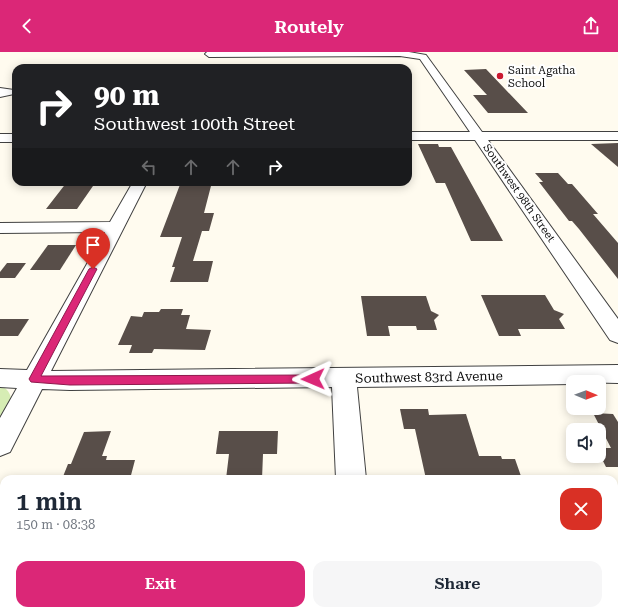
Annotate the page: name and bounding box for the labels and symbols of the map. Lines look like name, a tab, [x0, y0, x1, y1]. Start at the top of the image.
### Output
place label: Saint Agatha School	[508, 64, 575, 90]
marker: Saint Agatha School	[495, 71, 505, 81]
street label: Southwest 98th Street	[480, 142, 558, 244]
pin	[76, 228, 110, 269]
position arrow	[292, 358, 334, 400]
street label: Southwest 83rd Avenue	[355, 368, 503, 386]
north arrow	[566, 375, 606, 415]

